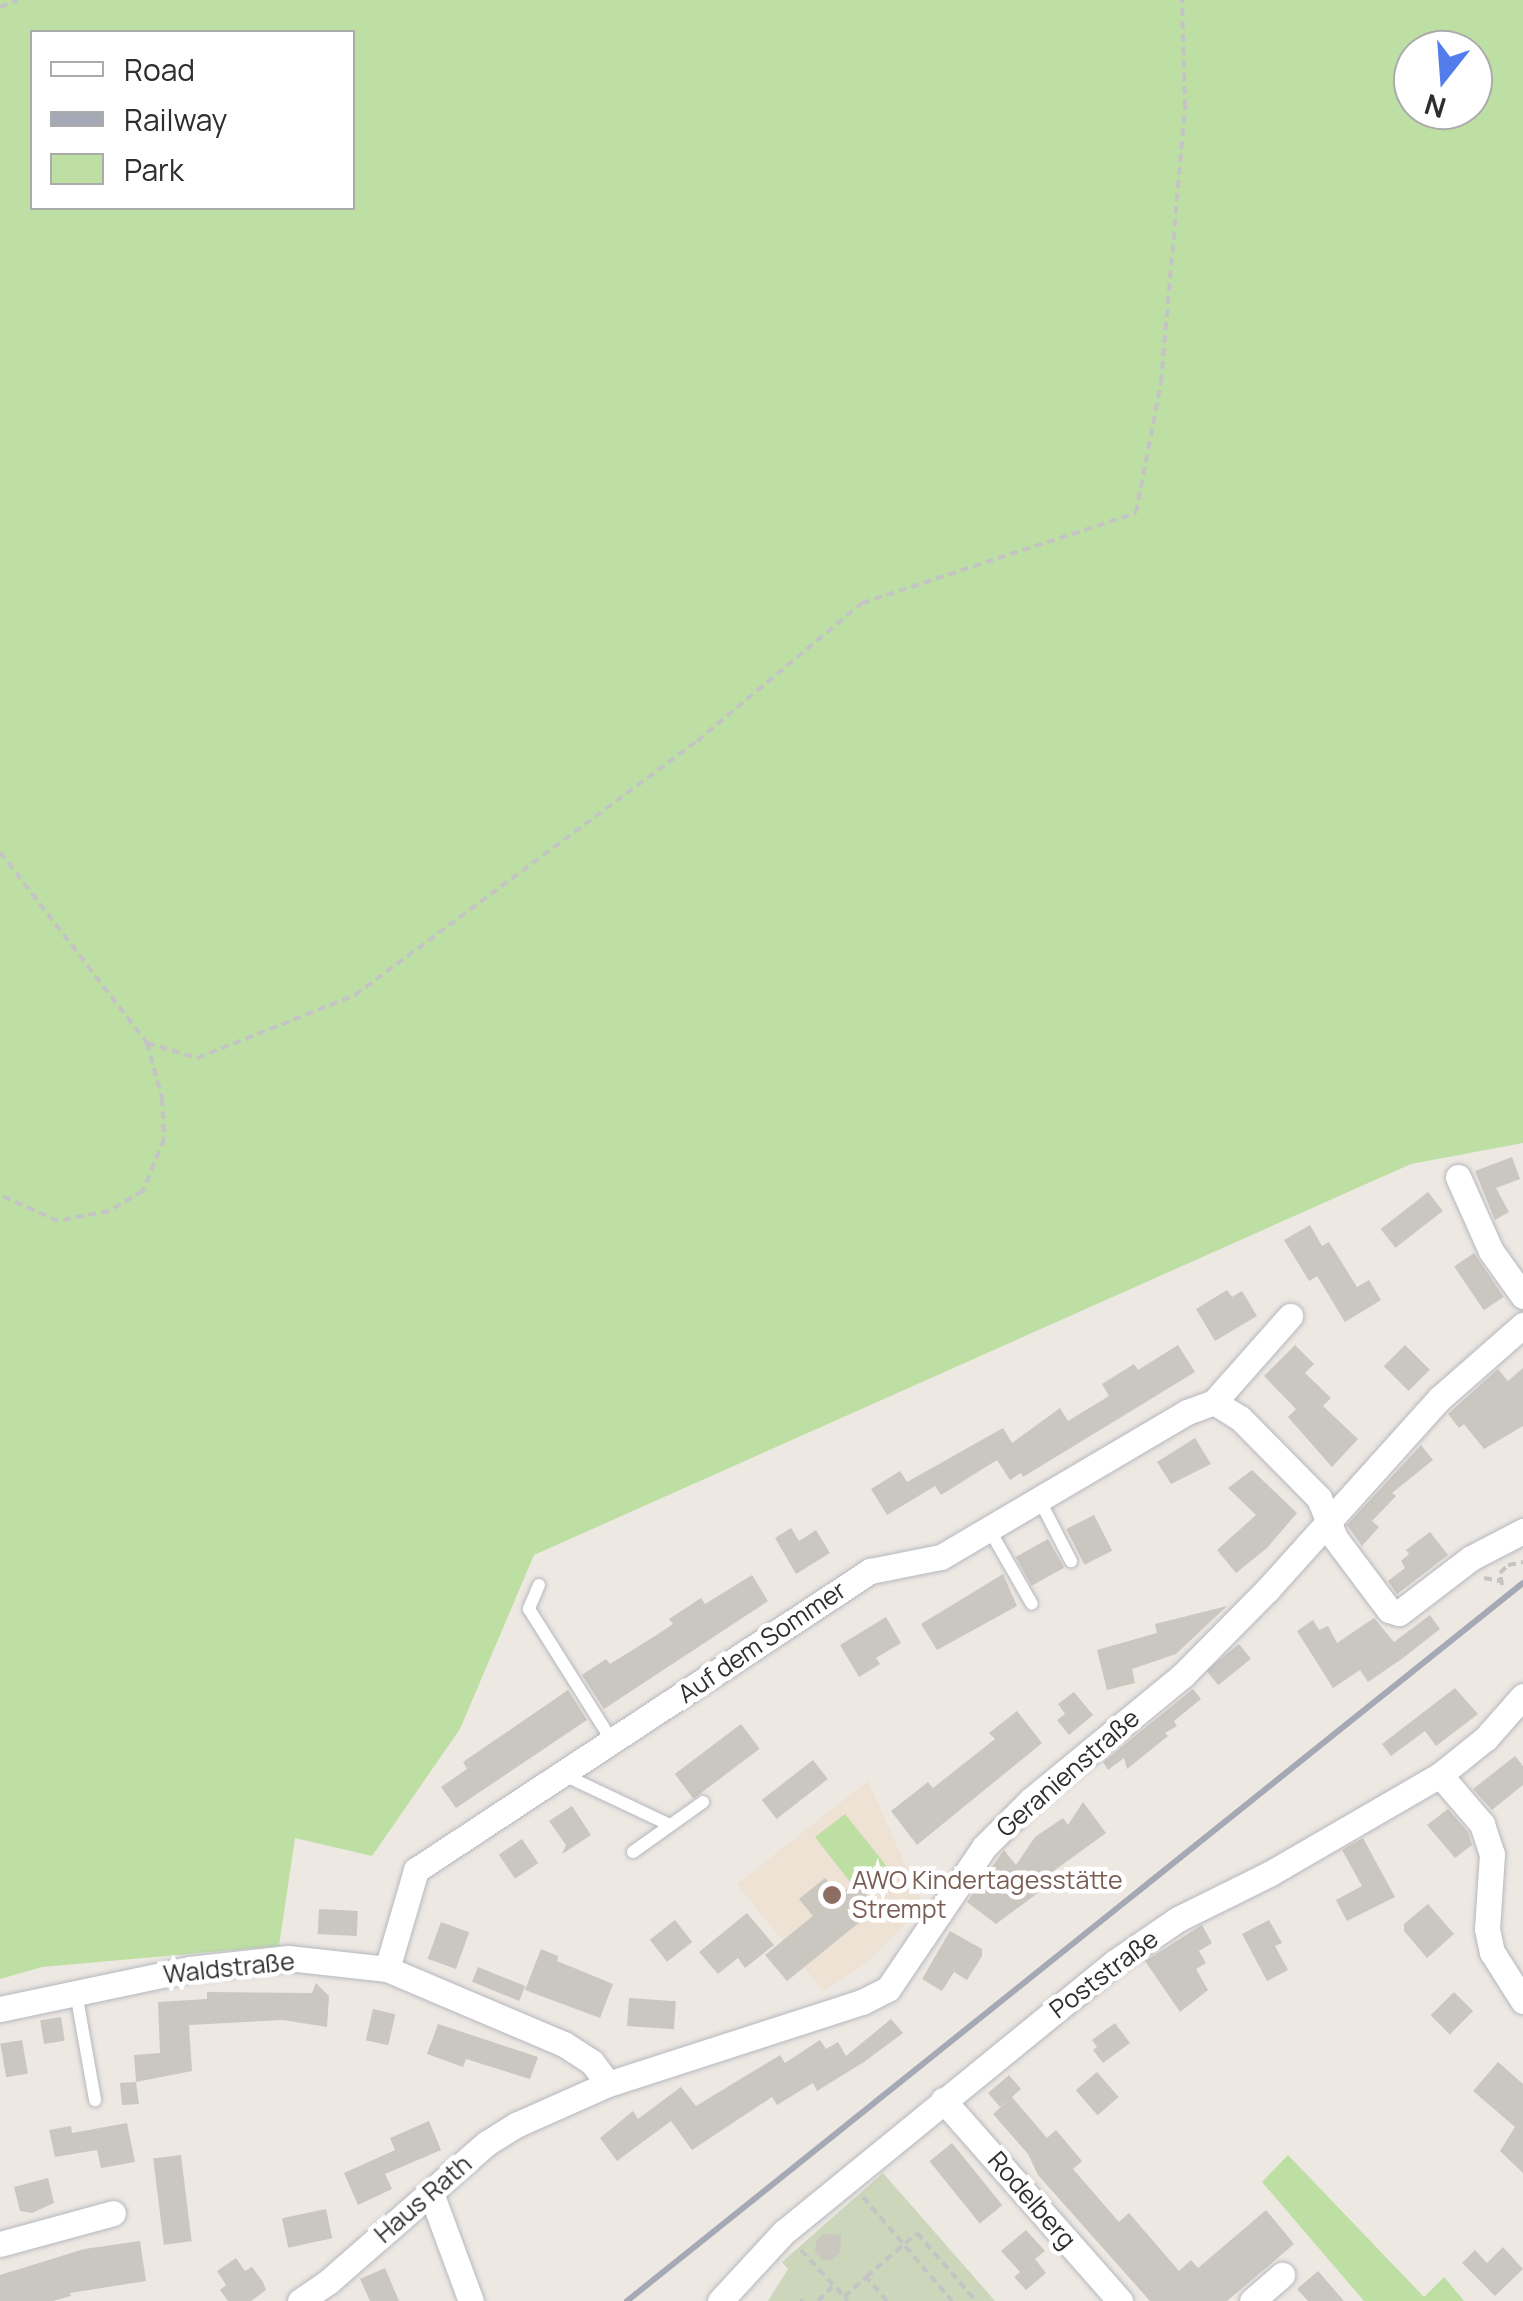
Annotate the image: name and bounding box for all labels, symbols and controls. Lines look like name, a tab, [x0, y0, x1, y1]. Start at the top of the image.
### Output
legend	[30, 30, 355, 210]
north arrow	[1393, 30, 1493, 130]
text: Road	[124, 49, 195, 90]
text: N	[1420, 86, 1450, 128]
text: Railway	[124, 99, 227, 140]
text: Park	[124, 149, 184, 190]
street label: Auf dem Sommer	[672, 1575, 852, 1709]
street label: Geranienstraße	[990, 1703, 1146, 1843]
place label: AWO Kindertagesstätte Strempt	[852, 1866, 1123, 1925]
marker: AWO Kindertagesstätte Strempt	[821, 1884, 843, 1906]
street label: Poststraße	[1044, 1924, 1164, 2024]
street label: Waldstraße	[162, 1946, 296, 1990]
street label: Rodelberg	[982, 2145, 1082, 2255]
street label: Haus Rath	[368, 2149, 478, 2249]

